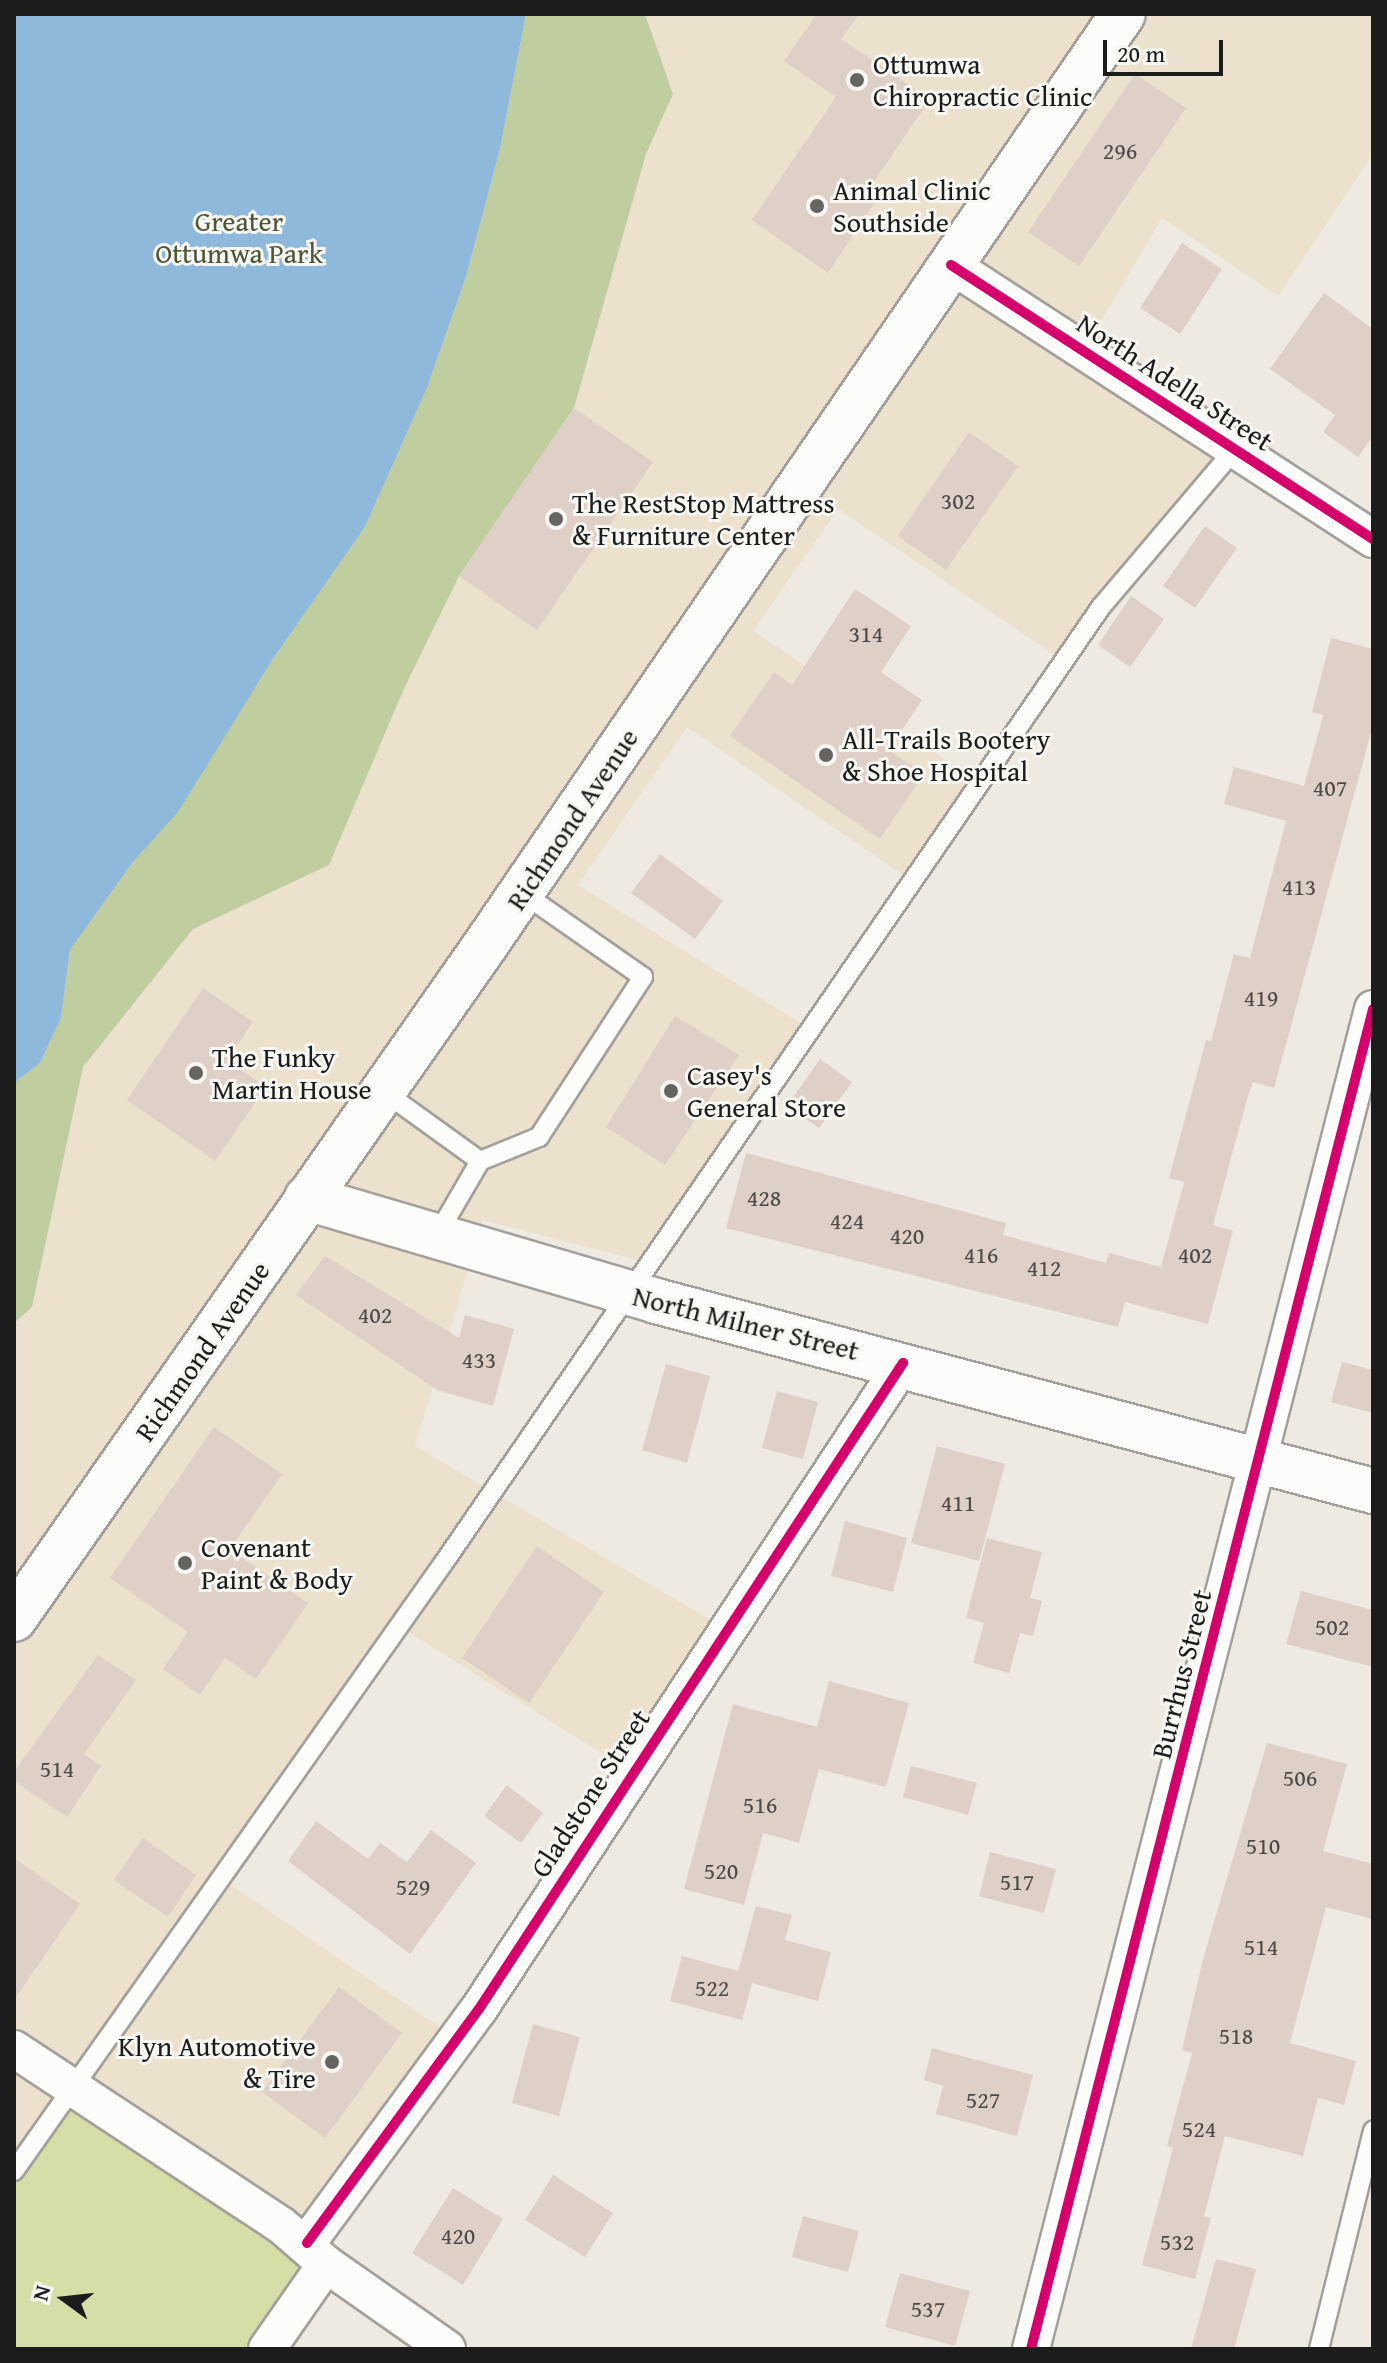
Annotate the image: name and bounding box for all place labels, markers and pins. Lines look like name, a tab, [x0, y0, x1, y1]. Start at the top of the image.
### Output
place label: Ottumwa Chiropractic Clinic	[873, 47, 1092, 113]
marker: Ottumwa Chiropractic Clinic	[848, 71, 866, 89]
place label: Animal Clinic Southside	[833, 173, 991, 239]
marker: Animal Clinic Southside	[808, 197, 826, 215]
place label: The RestStop Mattress & Furniture Center	[572, 486, 835, 552]
marker: The RestStop Mattress & Furniture Center	[547, 510, 565, 528]
place label: All-Trails Bootery & Shoe Hospital	[842, 722, 1050, 788]
marker: All-Trails Bootery & Shoe Hospital	[817, 746, 835, 764]
place label: The Funky Martin House	[212, 1040, 372, 1106]
place label: Casey's General Store	[687, 1058, 846, 1124]
marker: The Funky Martin House	[187, 1064, 205, 1082]
marker: Casey's General Store	[662, 1082, 680, 1100]
place label: Covenant Paint & Body	[201, 1530, 353, 1596]
marker: Covenant Paint & Body	[176, 1554, 194, 1572]
place label: Klyn Automotive & Tire	[118, 2029, 316, 2095]
marker: Klyn Automotive & Tire	[323, 2053, 341, 2071]

